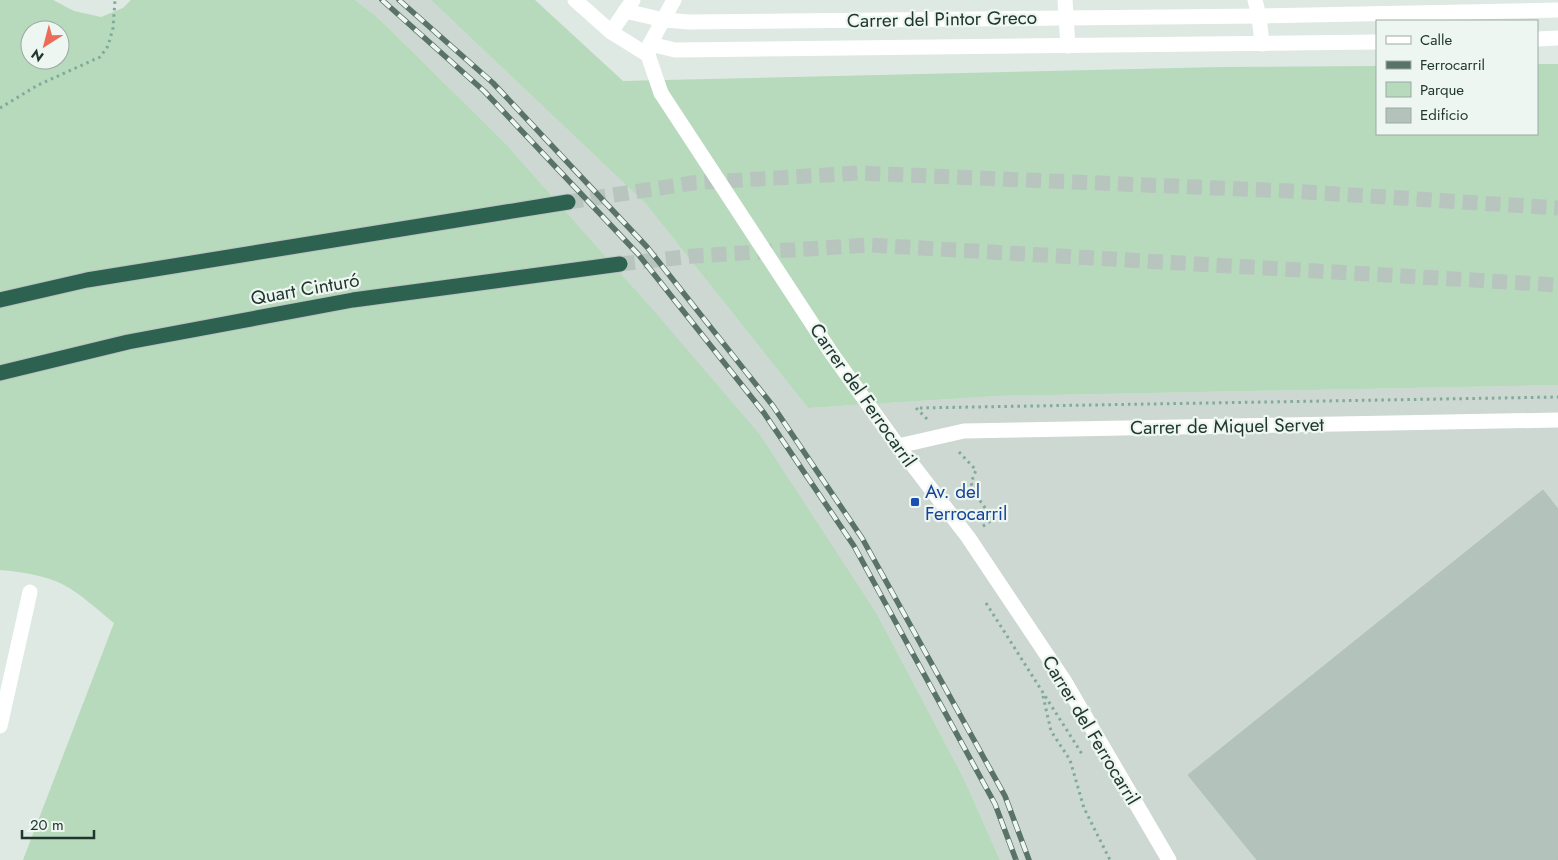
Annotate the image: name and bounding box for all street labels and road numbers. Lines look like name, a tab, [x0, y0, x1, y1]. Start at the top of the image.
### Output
street label: Carrer del Pintor Greco	[847, 4, 1037, 34]
street label: Quart Cinturó	[248, 266, 362, 312]
street label: Carrer del Ferrocarril	[803, 318, 923, 472]
street label: Carrer de Miquel Servet	[1130, 411, 1325, 441]
street label: Carrer del Ferrocarril	[1036, 650, 1146, 810]

